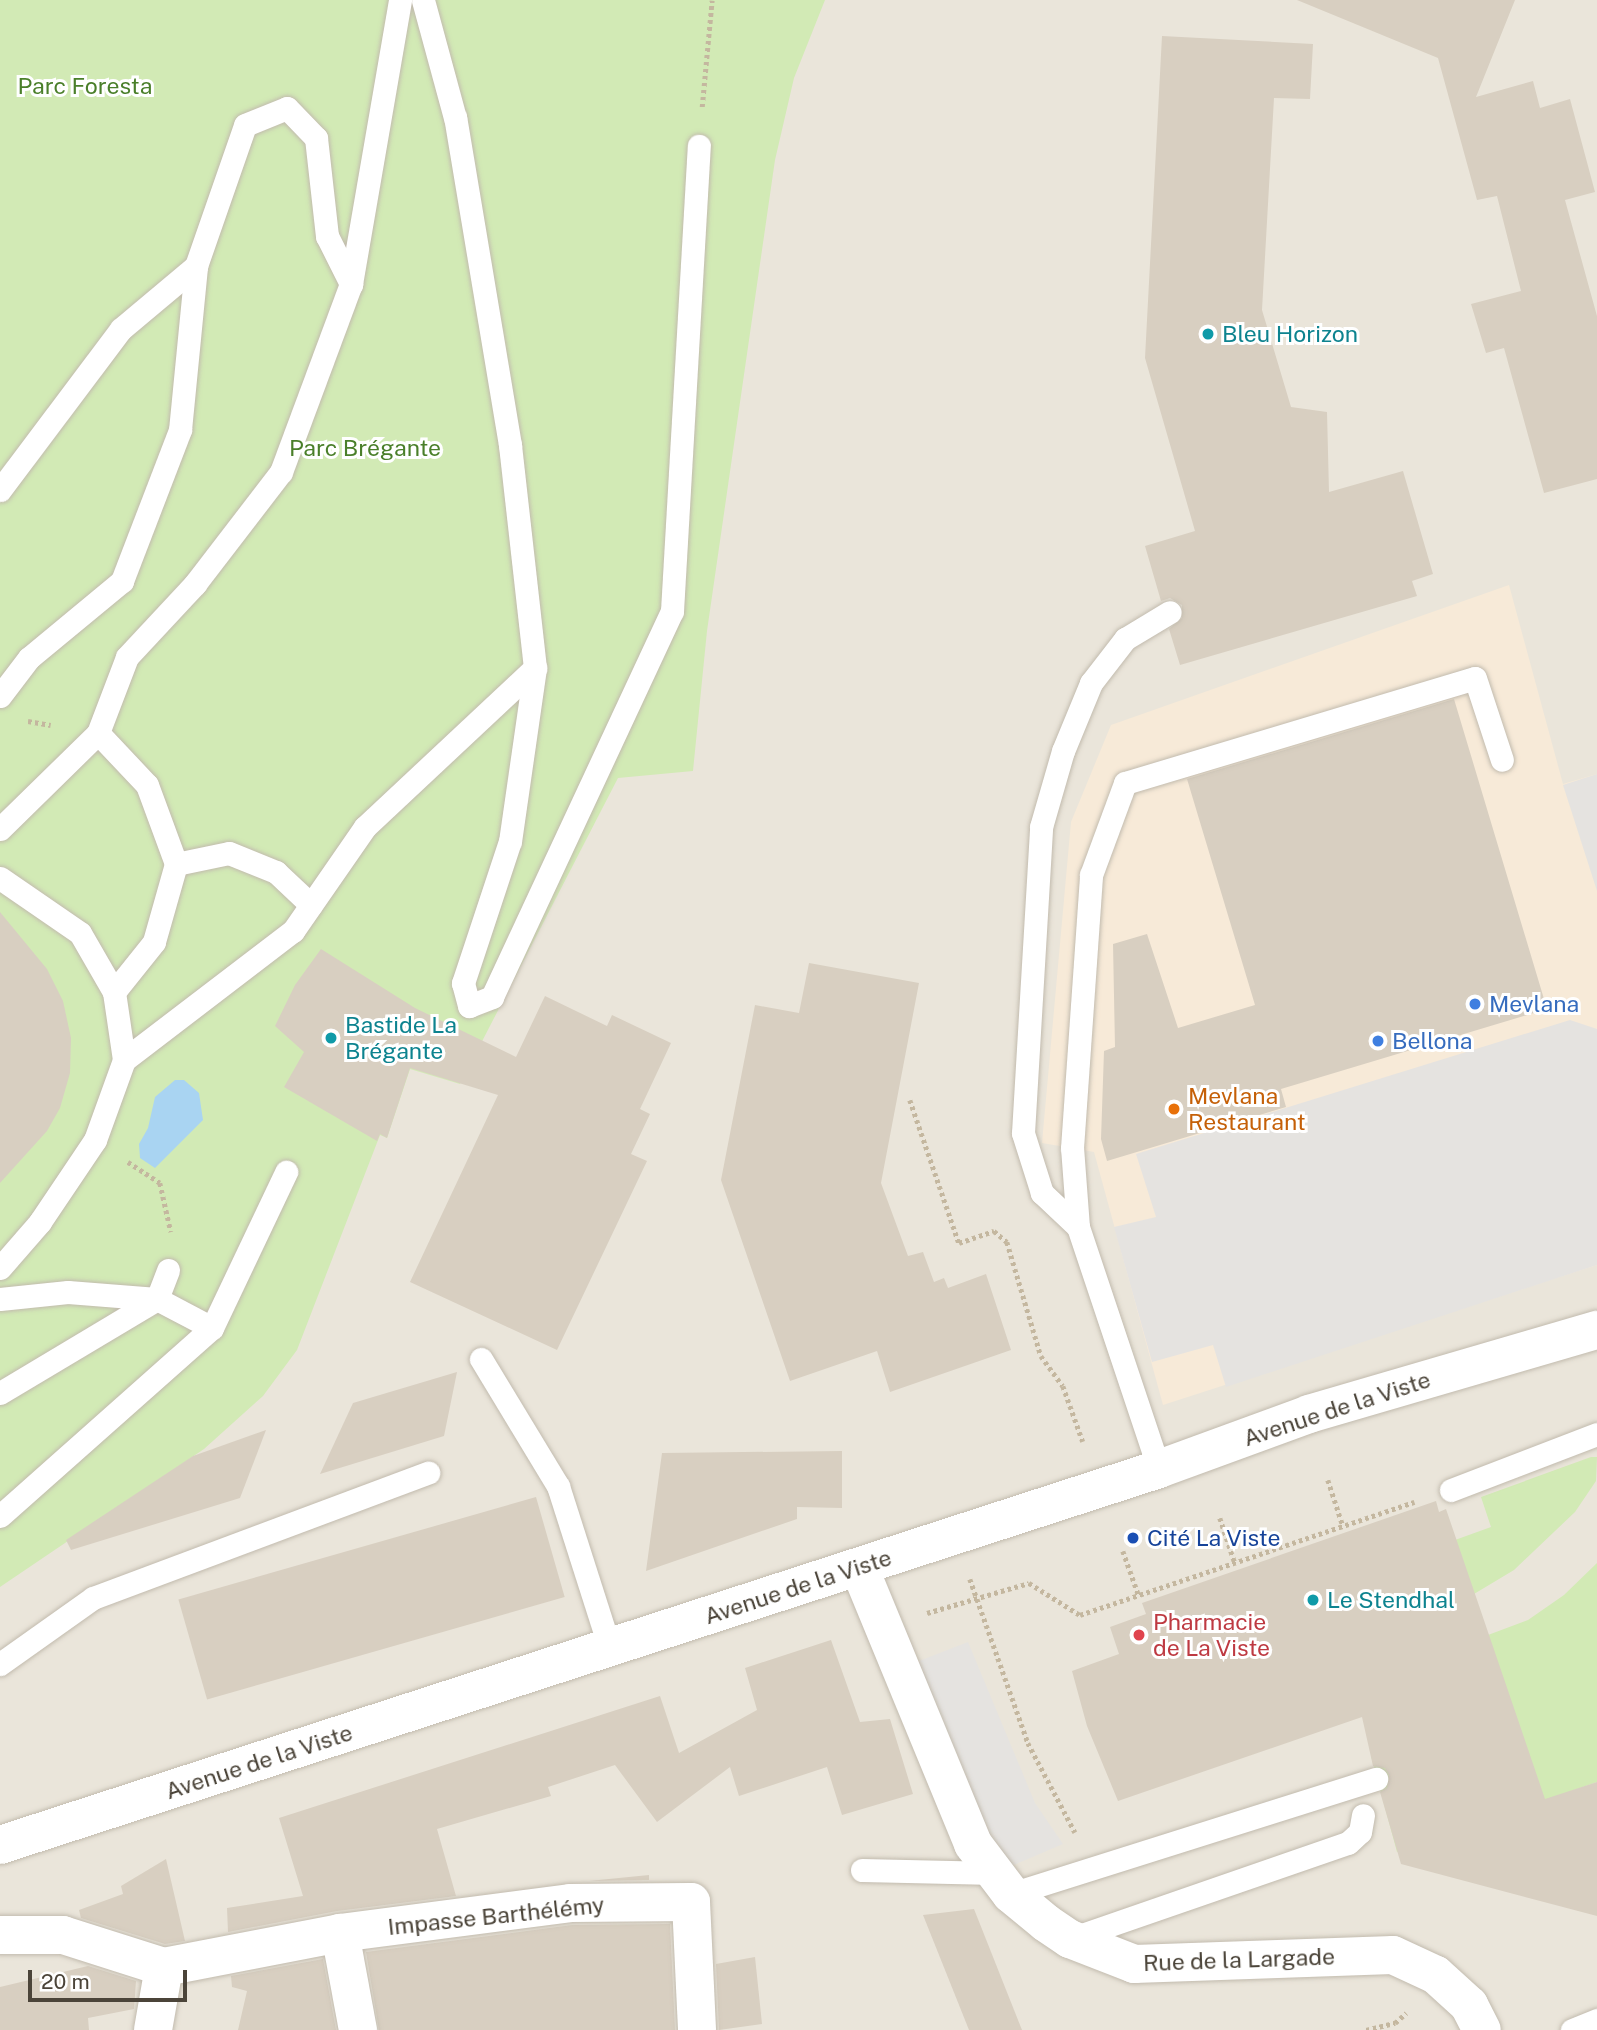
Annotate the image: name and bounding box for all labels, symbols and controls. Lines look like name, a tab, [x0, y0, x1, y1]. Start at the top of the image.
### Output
park label: Parc Foresta	[17, 72, 153, 100]
place label: Bleu Horizon	[1222, 320, 1358, 348]
marker: Bleu Horizon	[1200, 326, 1216, 342]
park label: Parc Brégante	[289, 434, 441, 462]
place label: Mevlana	[1489, 990, 1579, 1018]
marker: Mevlana	[1467, 996, 1483, 1012]
place label: Bastide La Brégante	[345, 1011, 457, 1065]
place label: Bellona	[1392, 1027, 1473, 1055]
marker: Bastide La Brégante	[323, 1030, 339, 1046]
marker: Bellona	[1370, 1033, 1386, 1049]
place label: Mevlana Restaurant	[1188, 1082, 1306, 1136]
marker: Mevlana Restaurant	[1166, 1101, 1182, 1117]
street label: Avenue de la Viste	[1239, 1366, 1435, 1452]
place label: Cité La Viste	[1147, 1524, 1281, 1552]
marker: Cité La Viste	[1125, 1530, 1141, 1546]
street label: Avenue de la Viste	[700, 1544, 896, 1630]
place label: Le Stendhal	[1327, 1586, 1455, 1614]
marker: Le Stendhal	[1305, 1592, 1321, 1608]
place label: Pharmacie de La Viste	[1153, 1608, 1271, 1662]
marker: Pharmacie de La Viste	[1131, 1627, 1147, 1643]
street label: Avenue de la Viste	[161, 1719, 357, 1805]
street label: Impasse Barthélémy	[386, 1891, 606, 1941]
street label: Rue de la Largade	[1142, 1943, 1336, 1977]
scale bar	[32, 1956, 191, 2000]
text: 20 m	[41, 1969, 90, 1994]

